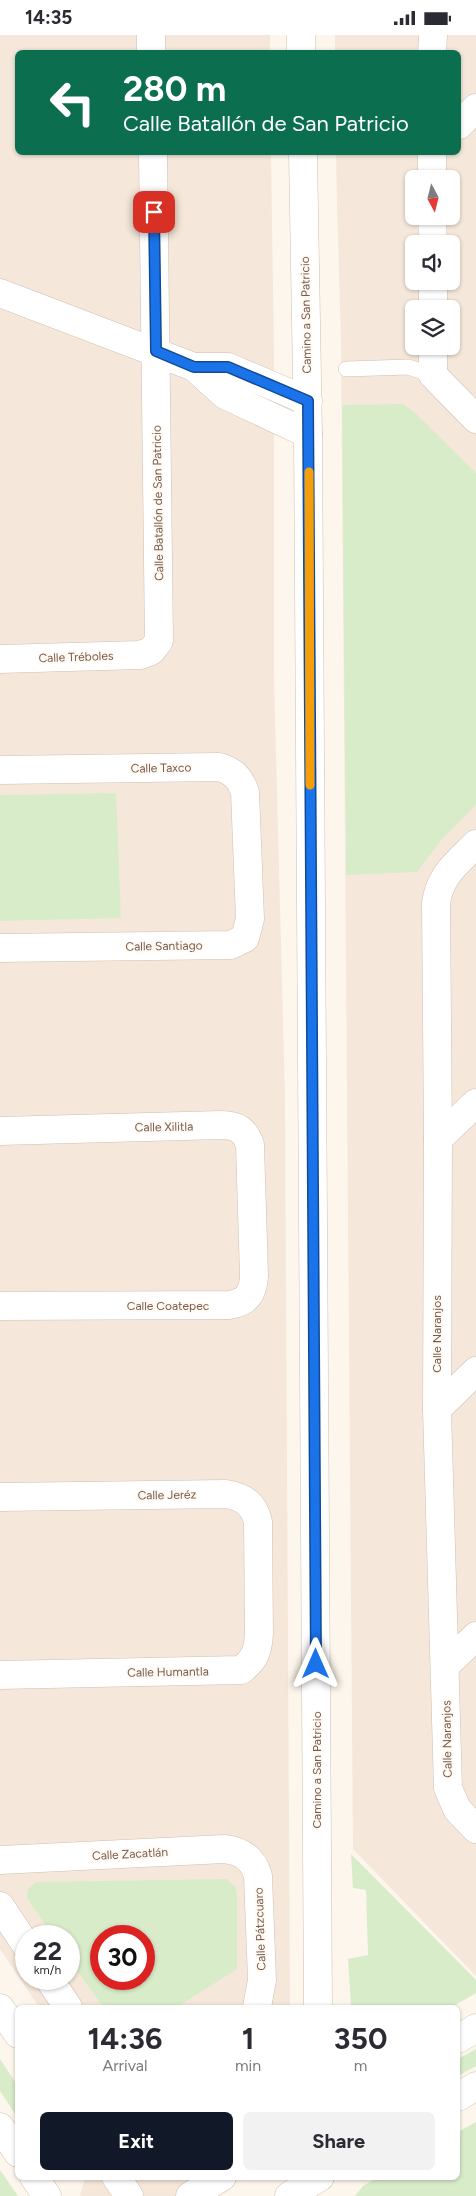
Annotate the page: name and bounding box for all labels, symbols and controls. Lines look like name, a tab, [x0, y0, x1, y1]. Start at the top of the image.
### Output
text: 14:35	[25, 6, 72, 29]
text: 280 m	[123, 68, 226, 110]
icon: left	[40, 70, 105, 135]
text: Calle Batallón de San Patricio	[123, 110, 409, 137]
north arrow	[405, 170, 460, 225]
map controls	[405, 170, 460, 355]
pin	[133, 191, 175, 233]
icon: arrive	[140, 198, 168, 226]
button: sound	[405, 235, 460, 290]
street label: Camino a San Patricio	[298, 256, 314, 374]
button: layers	[405, 300, 460, 355]
street label: Calle Batallón de San Patricio	[150, 425, 166, 581]
street label: Calle Tréboles	[38, 649, 114, 665]
street label: Calle Taxco	[131, 760, 191, 776]
street label: Calle Santiago	[125, 938, 203, 954]
street label: Calle Xilitla	[135, 1119, 193, 1135]
street label: Calle Naranjos	[430, 1295, 444, 1373]
street label: Calle Coatepec	[127, 1299, 210, 1313]
street label: Calle Jeréz	[137, 1487, 197, 1503]
position arrow	[289, 1637, 341, 1689]
street label: Calle Humantla	[127, 1664, 209, 1680]
street label: Calle Naranjos	[439, 1700, 455, 1778]
street label: Camino a San Patricio	[310, 1711, 324, 1829]
street label: Calle Zacatlán	[92, 1845, 169, 1863]
street label: Calle Pátzcuaro	[252, 1887, 268, 1971]
speed limit sign: 30	[90, 1925, 155, 1990]
text: 22	[33, 1936, 62, 1966]
text: km/h	[34, 1963, 61, 1977]
text: 14:36	[88, 2020, 162, 2057]
text: 1	[242, 2020, 254, 2057]
text: 350	[334, 2020, 387, 2057]
text: Arrival	[102, 2056, 148, 2075]
text: min	[235, 2056, 261, 2075]
text: m	[354, 2056, 367, 2075]
button: Exit	[40, 2112, 233, 2170]
button: Share	[243, 2112, 435, 2170]

